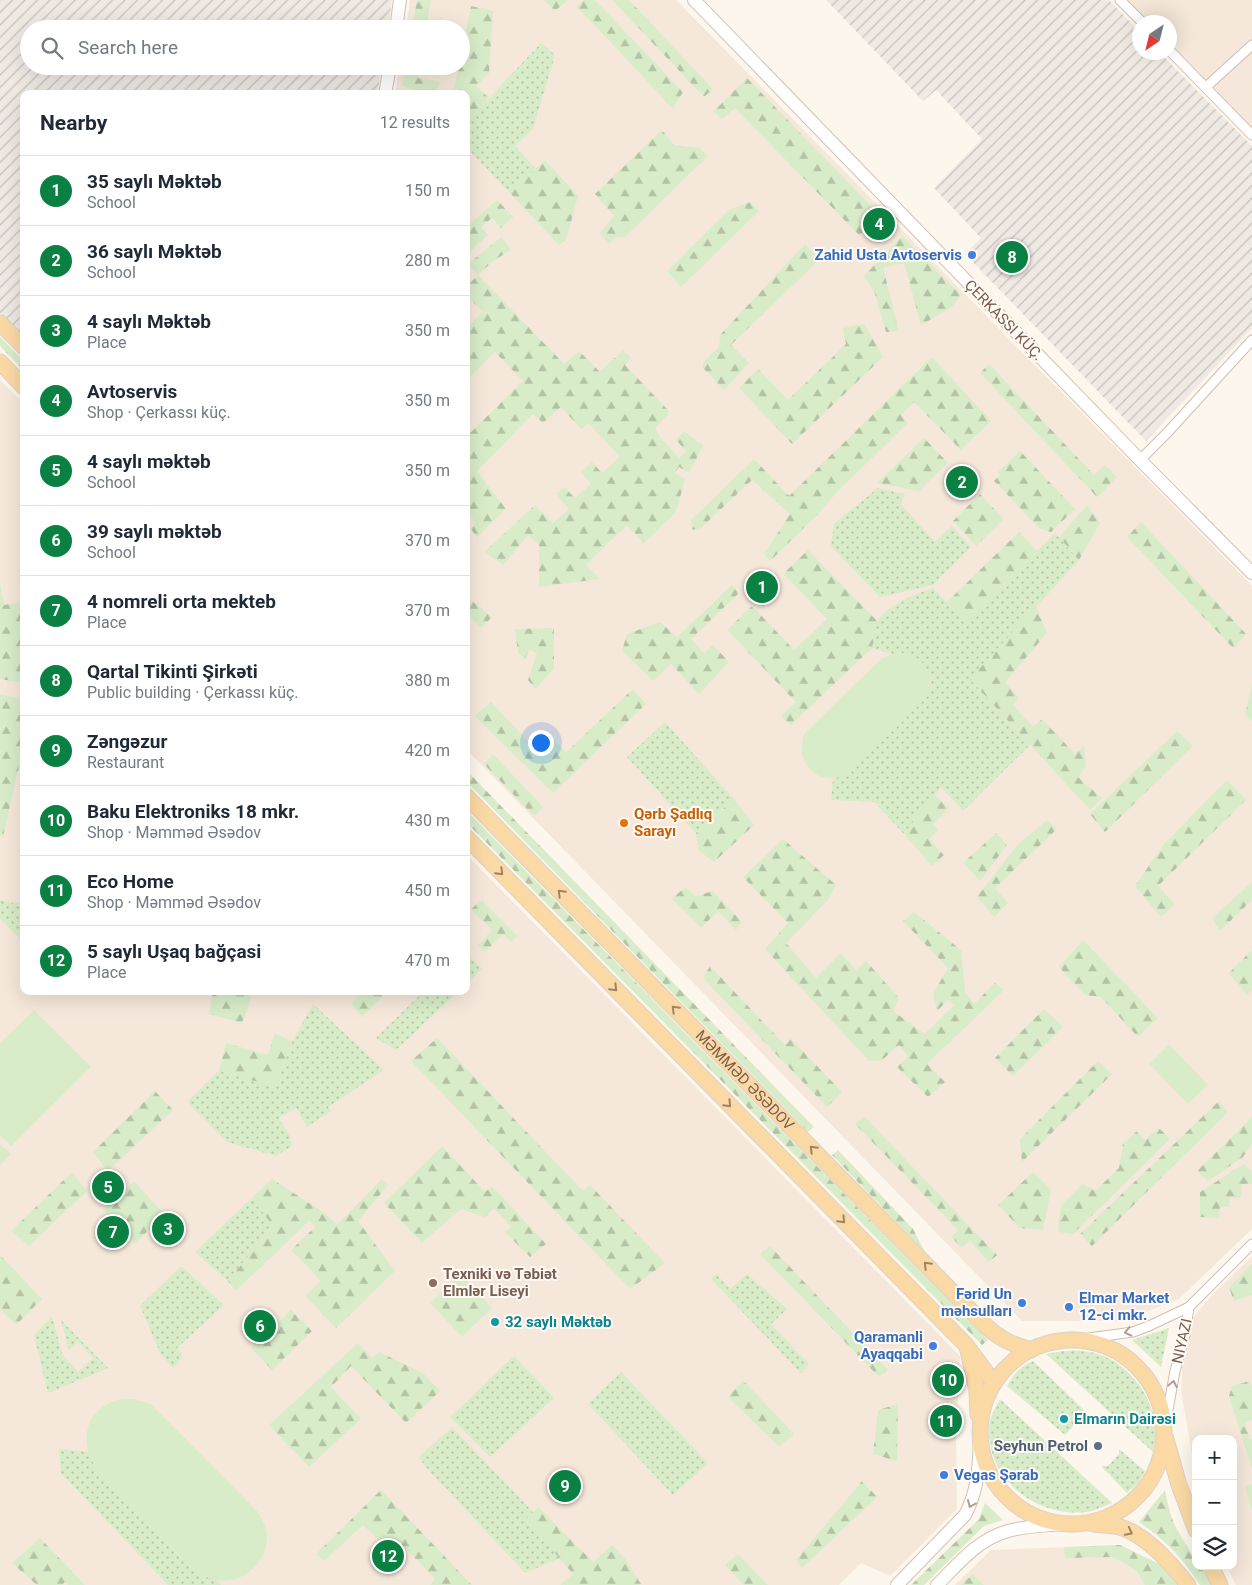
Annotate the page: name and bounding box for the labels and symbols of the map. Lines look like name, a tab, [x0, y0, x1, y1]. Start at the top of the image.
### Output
north arrow	[1132, 15, 1177, 60]
pin: 4	[863, 205, 895, 243]
pin: 8	[996, 238, 1028, 276]
place label: Zahid Usta Avtoservis	[815, 246, 962, 264]
marker: Zahid Usta Avtoservis	[966, 249, 978, 261]
street label: ÇERKASSI KÜÇ.	[961, 276, 1047, 364]
pin: 2	[946, 463, 978, 501]
pin: 1	[746, 568, 778, 606]
your location	[528, 730, 554, 756]
place label: Qәrb Şadlıq Sarayı	[634, 805, 712, 840]
marker: Qәrb Şadlıq Sarayı	[618, 817, 630, 829]
one-way arrow	[495, 866, 504, 875]
one-way arrow	[558, 889, 567, 898]
one-way arrow	[608, 982, 617, 991]
one-way arrow	[672, 1005, 681, 1014]
street label: MƏMMƏD ƏSƏDOV	[692, 1026, 798, 1134]
one-way arrow	[722, 1098, 731, 1107]
one-way arrow	[810, 1146, 819, 1155]
pin: 5	[92, 1168, 124, 1206]
pin: 3	[152, 1210, 184, 1248]
pin: 7	[97, 1213, 129, 1251]
one-way arrow	[836, 1214, 845, 1223]
one-way arrow	[924, 1262, 933, 1271]
place label: Texniki və Təbiət Elmlər Liseyi	[443, 1265, 557, 1300]
marker: Texniki və Təbiət Elmlər Liseyi	[427, 1277, 439, 1289]
place label: Fərid Un məhsulları	[941, 1285, 1012, 1320]
place label: Elmar Market 12-ci mkr.	[1079, 1289, 1169, 1324]
marker: Fərid Un məhsulları	[1016, 1297, 1028, 1309]
marker: Elmar Market 12-ci mkr.	[1063, 1301, 1075, 1313]
pin: 6	[244, 1307, 276, 1345]
place label: 32 saylı Məktəb	[505, 1313, 611, 1331]
marker: 32 saylı Məktəb	[489, 1316, 501, 1328]
street label: NIYAZI	[1168, 1317, 1196, 1365]
one-way arrow	[1124, 1326, 1133, 1337]
place label: Qaramanli Ayaqqabi	[854, 1328, 923, 1363]
marker: Qaramanli Ayaqqabi	[927, 1340, 939, 1352]
pin: 10	[932, 1361, 964, 1399]
one-way arrow	[1167, 1380, 1177, 1388]
pin: 11	[930, 1402, 962, 1440]
place label: Elmarın Dairəsi	[1074, 1410, 1176, 1428]
marker: Elmarın Dairəsi	[1058, 1413, 1070, 1425]
place label: Seyhun Petrol	[994, 1437, 1088, 1455]
marker: Seyhun Petrol	[1092, 1440, 1104, 1452]
place label: Vegas Şərab	[954, 1466, 1039, 1484]
pin: 9	[549, 1467, 581, 1505]
marker: Vegas Şərab	[938, 1469, 950, 1481]
one-way arrow	[966, 1499, 977, 1508]
one-way arrow	[1123, 1526, 1132, 1536]
pin: 12	[372, 1537, 404, 1575]

